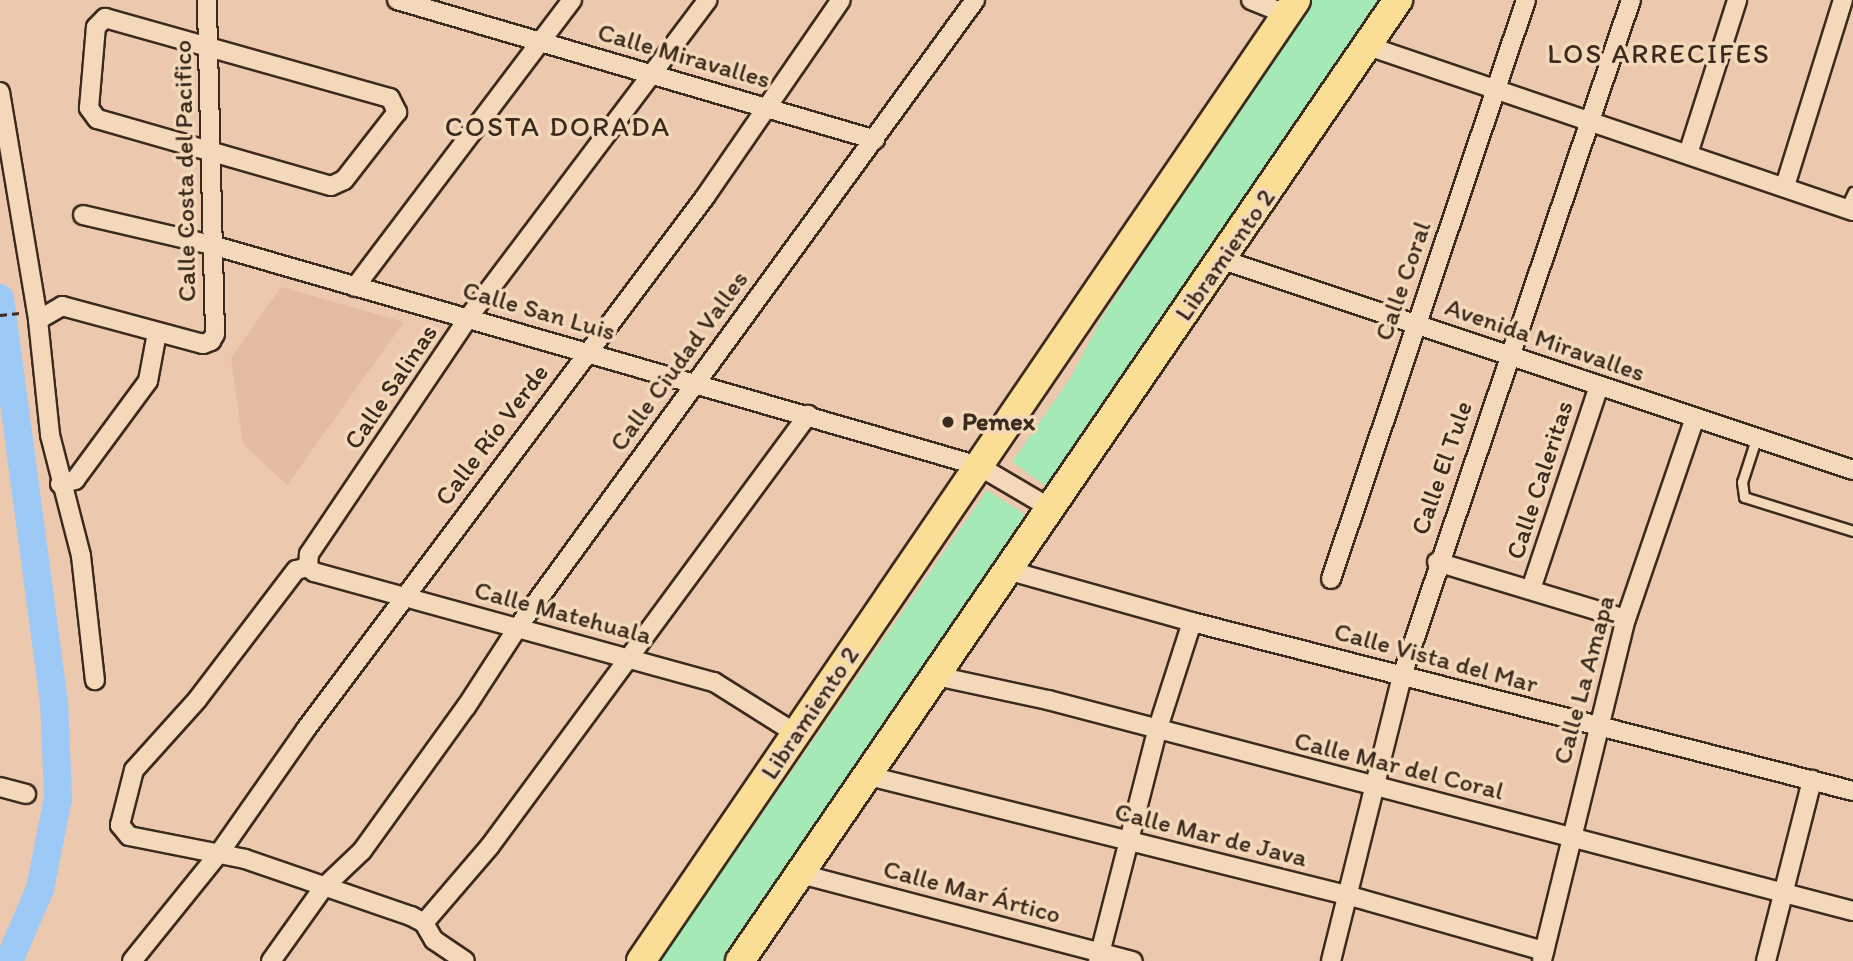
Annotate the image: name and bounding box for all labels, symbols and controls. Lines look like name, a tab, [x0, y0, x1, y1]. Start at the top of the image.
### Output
street label: Calle Miravalles	[594, 17, 774, 95]
district label: LOS ARRECIFES	[1549, 36, 1769, 70]
street label: Calle Costa del Pacifico	[167, 40, 203, 302]
district label: COSTA DORADA	[445, 109, 671, 143]
street label: Libramiento 2	[1168, 183, 1282, 327]
street label: Calle Coral	[1368, 217, 1438, 345]
street label: Calle Ciudad Valles	[603, 265, 755, 457]
street label: Calle San Luis	[459, 274, 619, 348]
street label: Avenida Miravalles	[1441, 291, 1649, 389]
street label: Calle Salinas	[338, 318, 444, 456]
street label: Calle Río Verde	[429, 359, 555, 511]
street label: Calle Caleritas	[1500, 397, 1580, 563]
street label: Calle El Tule	[1405, 398, 1479, 538]
place label: Pemex	[962, 406, 1035, 438]
marker: Pemex	[940, 414, 956, 430]
street label: Calle Matehuala	[472, 575, 654, 651]
street label: Calle La Amapa	[1546, 592, 1622, 768]
street label: Calle Vista del Mar	[1331, 616, 1541, 700]
street label: Libramiento 2	[754, 640, 866, 786]
street label: Calle Mar del Coral	[1292, 725, 1506, 807]
street label: Calle Mar de Java	[1112, 796, 1310, 874]
street label: Calle Mar Ártico	[880, 853, 1064, 931]

